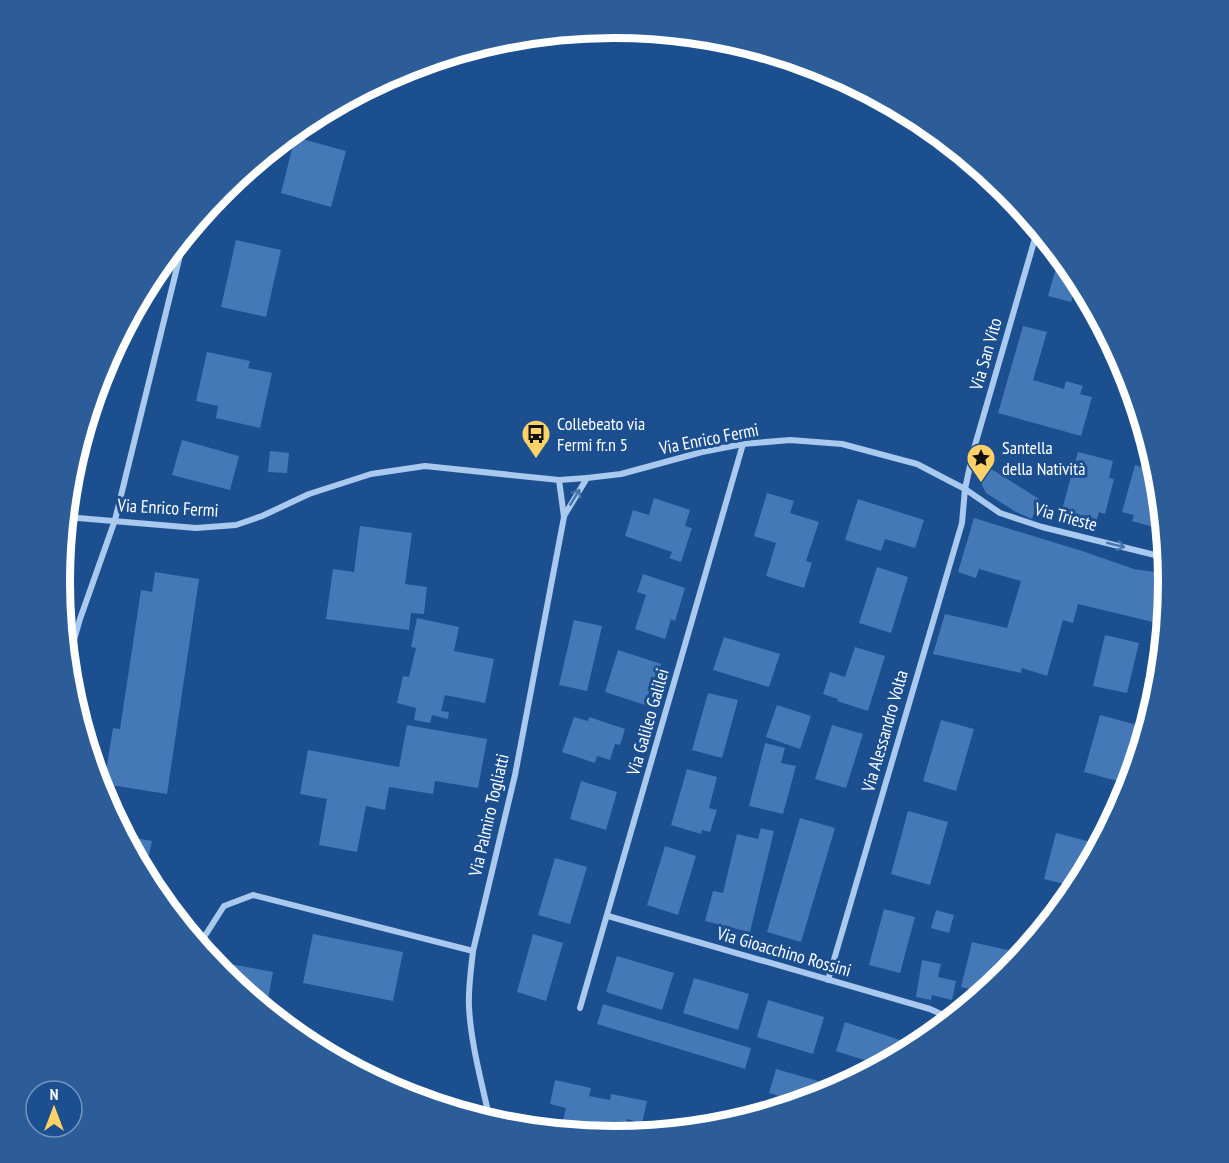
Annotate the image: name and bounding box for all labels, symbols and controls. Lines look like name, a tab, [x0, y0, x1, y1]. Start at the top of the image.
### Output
street label: Via San Vito	[964, 315, 1007, 394]
place label: Collebeato via Fermi fr.n 5	[557, 412, 645, 456]
bus stop icon: Collebeato via Fermi fr.n 5	[520, 418, 552, 460]
street label: Via Enrico Fermi	[656, 418, 761, 460]
place label: Santella della Natività	[1002, 436, 1085, 480]
place icon: Santella della Natività	[965, 442, 997, 484]
one-way arrow	[570, 489, 582, 506]
street label: Via Enrico Fermi	[116, 493, 219, 522]
street label: Via Trieste	[1031, 497, 1100, 536]
one-way arrow	[1107, 540, 1126, 552]
street label: Via Galileo Galilei	[621, 666, 674, 779]
street label: Via Alessandro Volta	[856, 667, 913, 795]
street label: Via Palmiro Togliatti	[463, 751, 514, 879]
street label: Via Gioacchino Rossini	[713, 921, 854, 982]
north arrow	[24, 1079, 84, 1139]
text: N	[50, 1084, 58, 1104]

